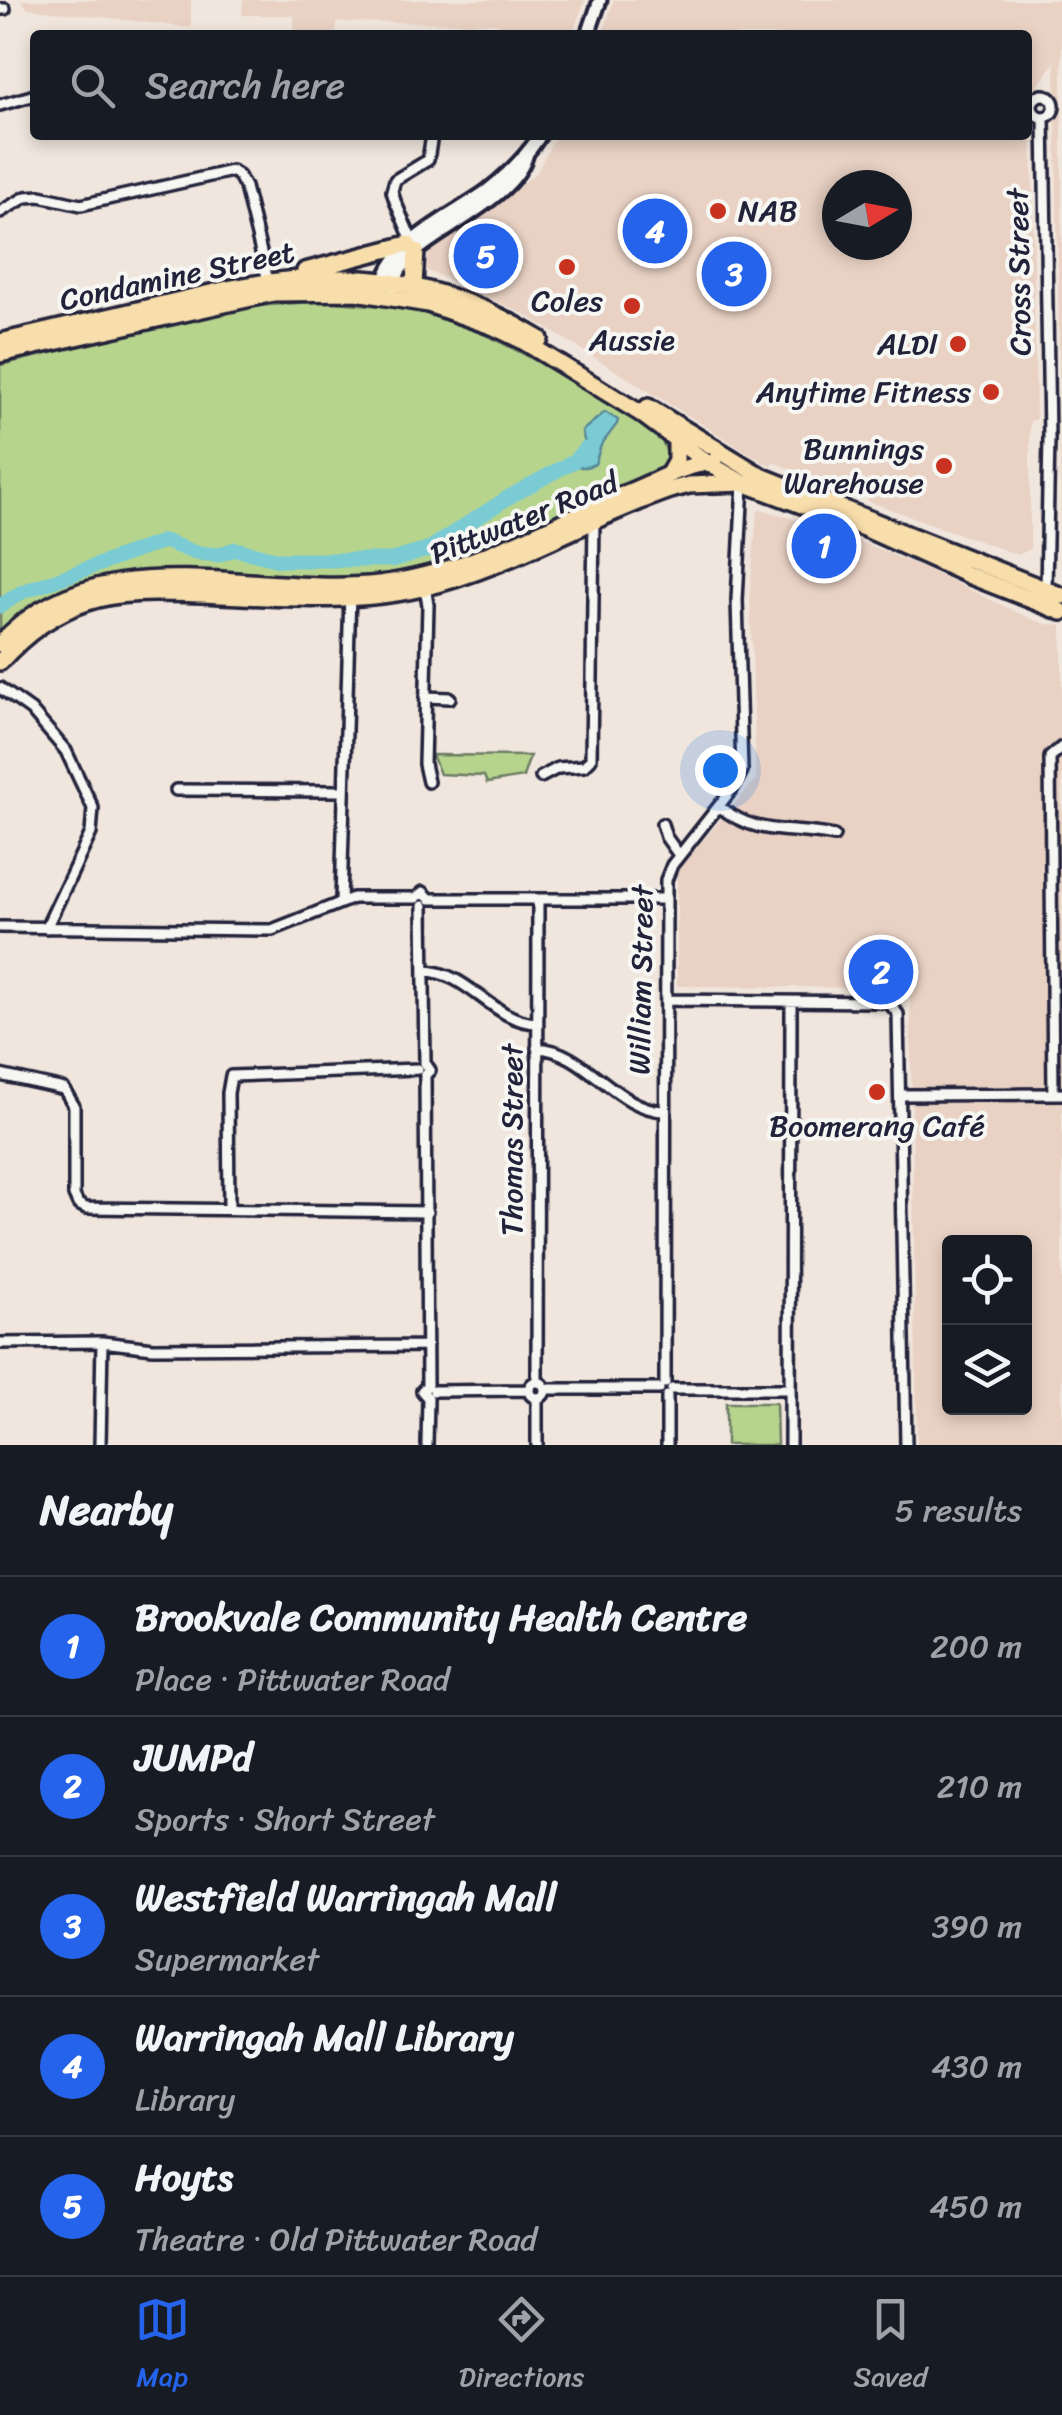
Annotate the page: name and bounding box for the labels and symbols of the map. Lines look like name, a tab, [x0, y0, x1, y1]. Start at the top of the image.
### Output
north arrow	[822, 170, 912, 260]
place label: NAB	[738, 184, 798, 238]
street label: Cross Street	[991, 186, 1047, 356]
pin: 4	[622, 194, 688, 268]
marker: NAB	[707, 200, 729, 222]
pin: 5	[454, 218, 518, 294]
street label: Condamine Street	[55, 225, 299, 327]
pin: 3	[702, 236, 766, 312]
marker: Coles	[556, 256, 578, 278]
place label: Coles	[531, 274, 603, 328]
marker: Aussie	[621, 295, 643, 317]
place label: Aussie	[588, 313, 675, 367]
place label: ALDI	[876, 317, 938, 371]
marker: ALDI	[947, 333, 969, 355]
place label: Anytime Fitness	[755, 365, 971, 419]
marker: Anytime Fitness	[980, 381, 1002, 403]
place label: Bunnings Warehouse	[784, 422, 924, 510]
street label: Pittwater Road	[422, 455, 628, 580]
marker: Bunnings Warehouse	[933, 455, 955, 477]
pin: 1	[792, 508, 856, 584]
your location	[695, 745, 746, 796]
street label: William Street	[612, 883, 670, 1075]
pin: 2	[848, 934, 914, 1010]
street label: Thomas Street	[485, 1042, 539, 1236]
marker: Boomerang Café	[866, 1081, 888, 1103]
place label: Boomerang Café	[769, 1099, 985, 1153]

